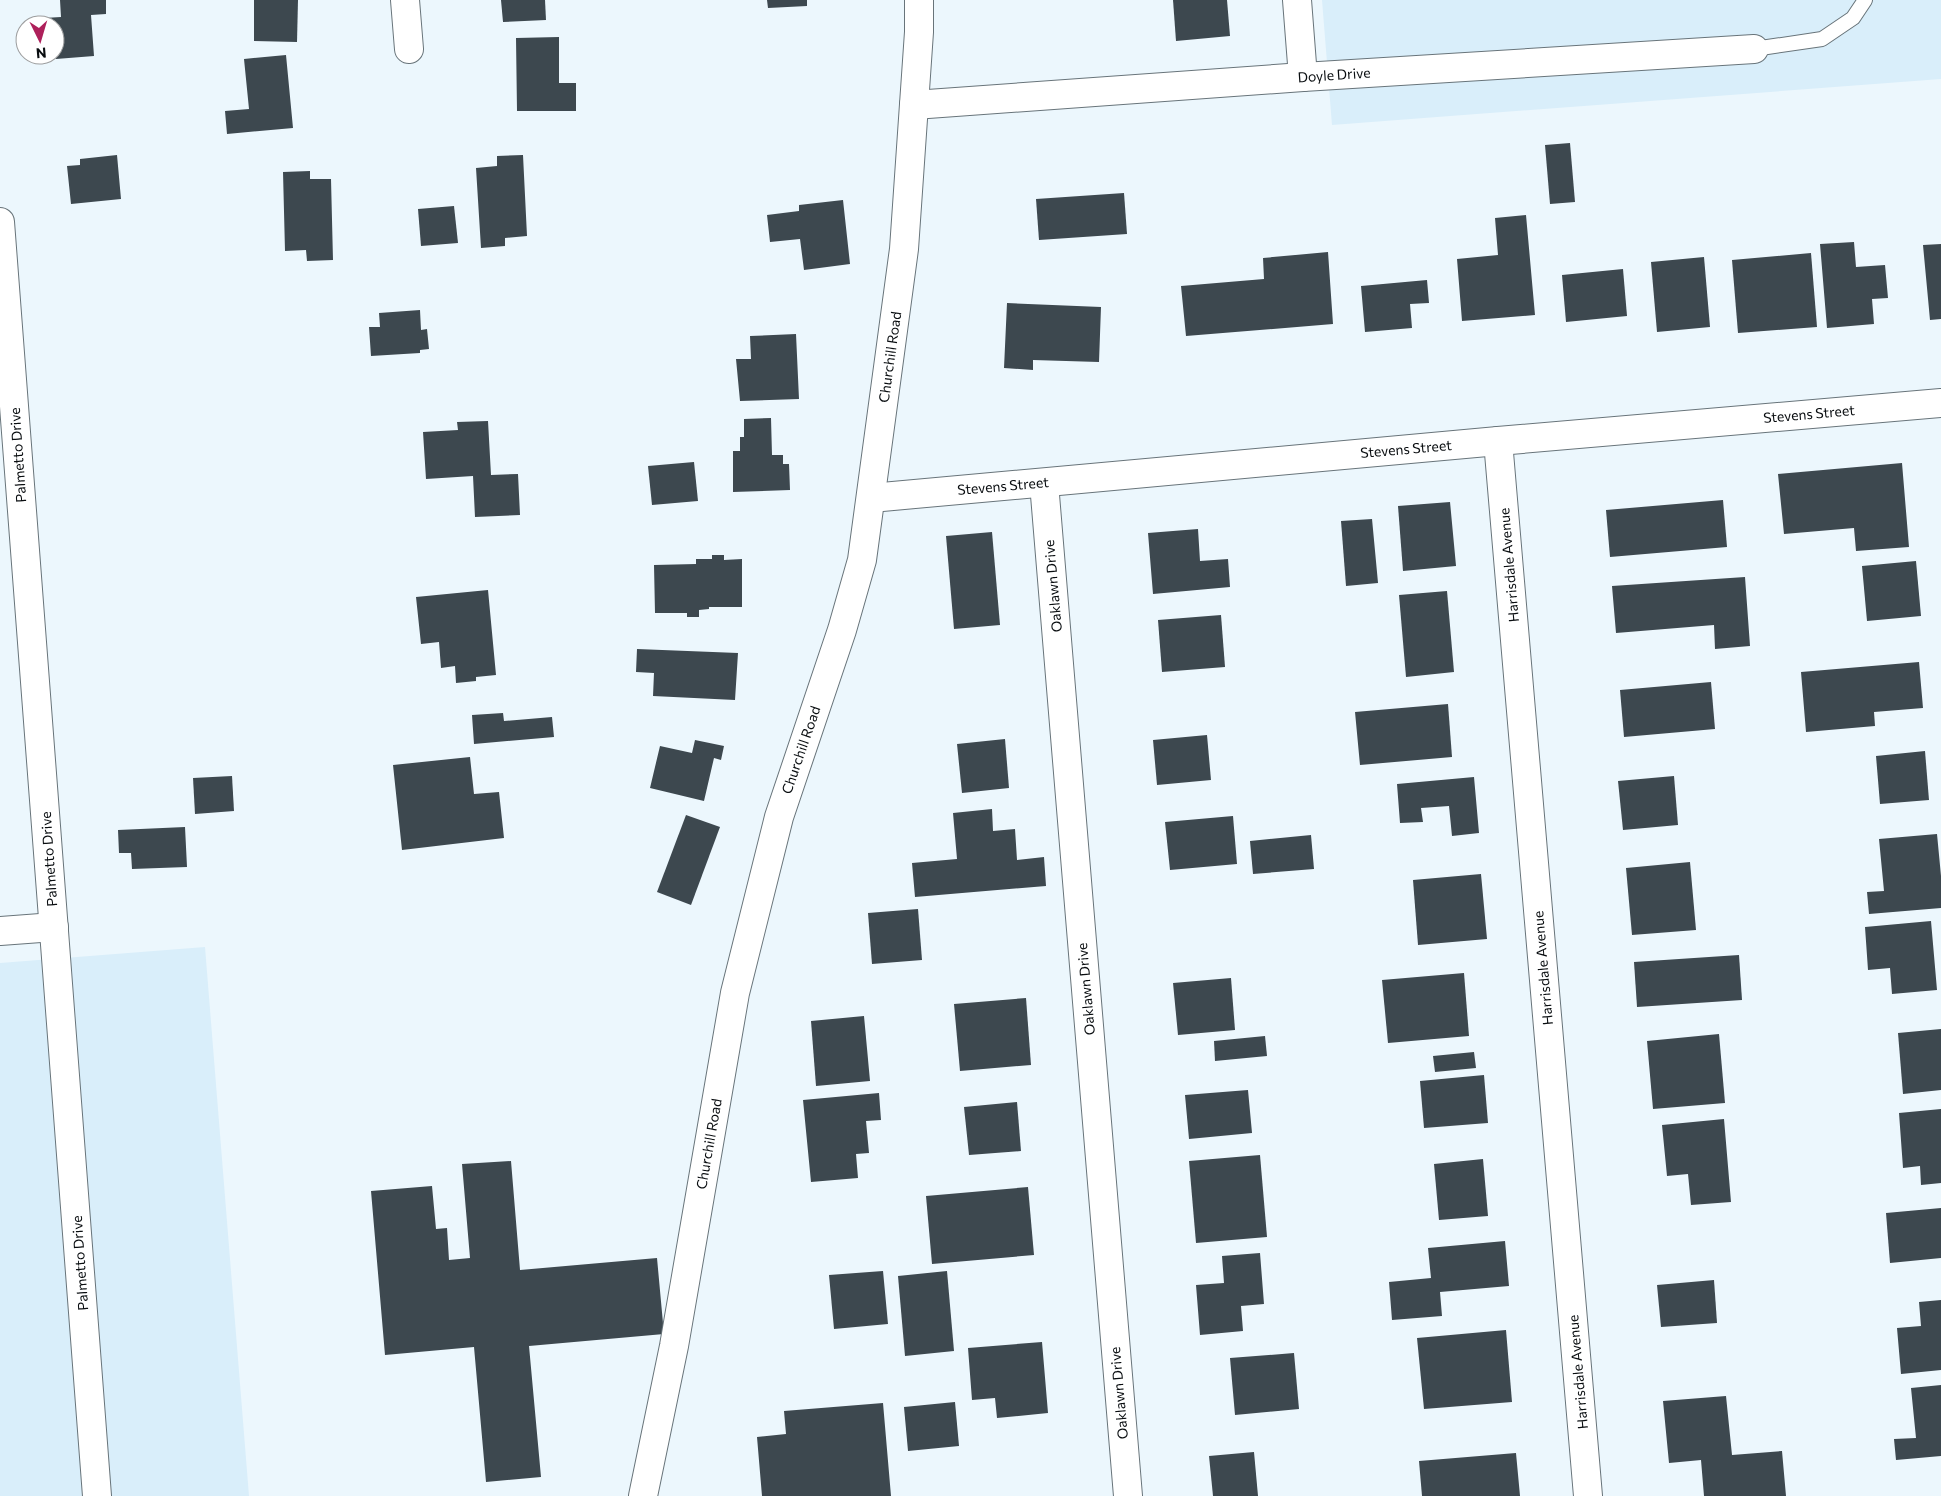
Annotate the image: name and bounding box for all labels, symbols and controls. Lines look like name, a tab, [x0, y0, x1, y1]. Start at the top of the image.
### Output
north arrow	[15, 15, 65, 65]
text: N	[35, 45, 47, 62]
street label: Doyle Drive	[1297, 63, 1371, 86]
street label: Churchill Road	[875, 310, 904, 404]
street label: Stevens Street	[1762, 401, 1856, 426]
street label: Palmetto Drive	[6, 407, 29, 503]
street label: Stevens Street	[1359, 436, 1453, 461]
street label: Stevens Street	[956, 473, 1050, 498]
street label: Harrisdale Avenue	[1495, 507, 1522, 623]
street label: Oaklawn Drive	[1040, 539, 1065, 633]
street label: Churchill Road	[778, 704, 824, 796]
street label: Palmetto Drive	[37, 811, 60, 907]
street label: Harrisdale Avenue	[1529, 910, 1556, 1026]
street label: Oaklawn Drive	[1073, 942, 1098, 1036]
street label: Churchill Road	[692, 1097, 725, 1191]
street label: Palmetto Drive	[68, 1215, 91, 1311]
street label: Harrisdale Avenue	[1564, 1314, 1591, 1430]
street label: Oaklawn Drive	[1106, 1346, 1131, 1440]

